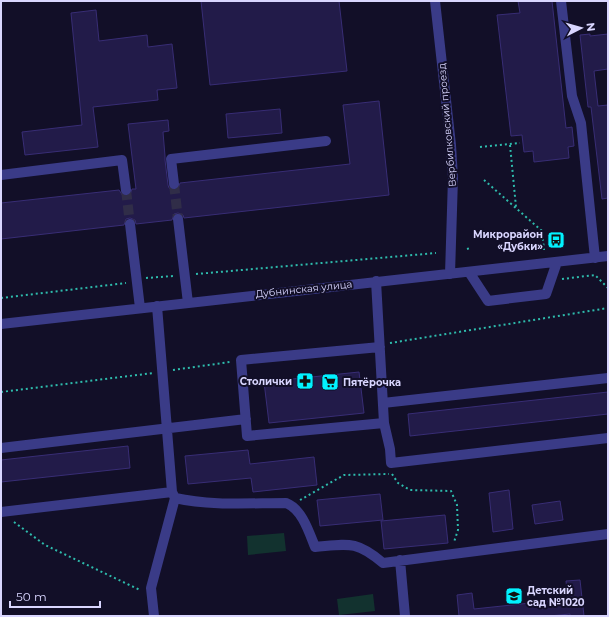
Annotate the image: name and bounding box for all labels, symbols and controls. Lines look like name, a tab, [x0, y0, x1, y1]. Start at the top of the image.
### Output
north arrow	[561, 8, 601, 48]
text: N	[584, 22, 598, 32]
street label: Вербилковский проезд	[435, 62, 459, 187]
place label: Микрорайон «Дубки»	[473, 228, 543, 253]
bus stop icon: Микрорайон «Дубки»	[546, 230, 566, 250]
street label: Дубнинская улица	[255, 277, 353, 301]
pharmacy icon: Столички	[295, 371, 315, 391]
supermarket icon: Пятёрочка	[320, 372, 340, 392]
place label: Столички	[240, 375, 292, 388]
place label: Пятёрочка	[343, 376, 401, 389]
scale bar	[10, 583, 100, 609]
place label: Детский сад №1020	[527, 584, 585, 609]
school or university icon: Детский сад №1020	[504, 586, 524, 606]
text: 50 m	[16, 589, 47, 604]

